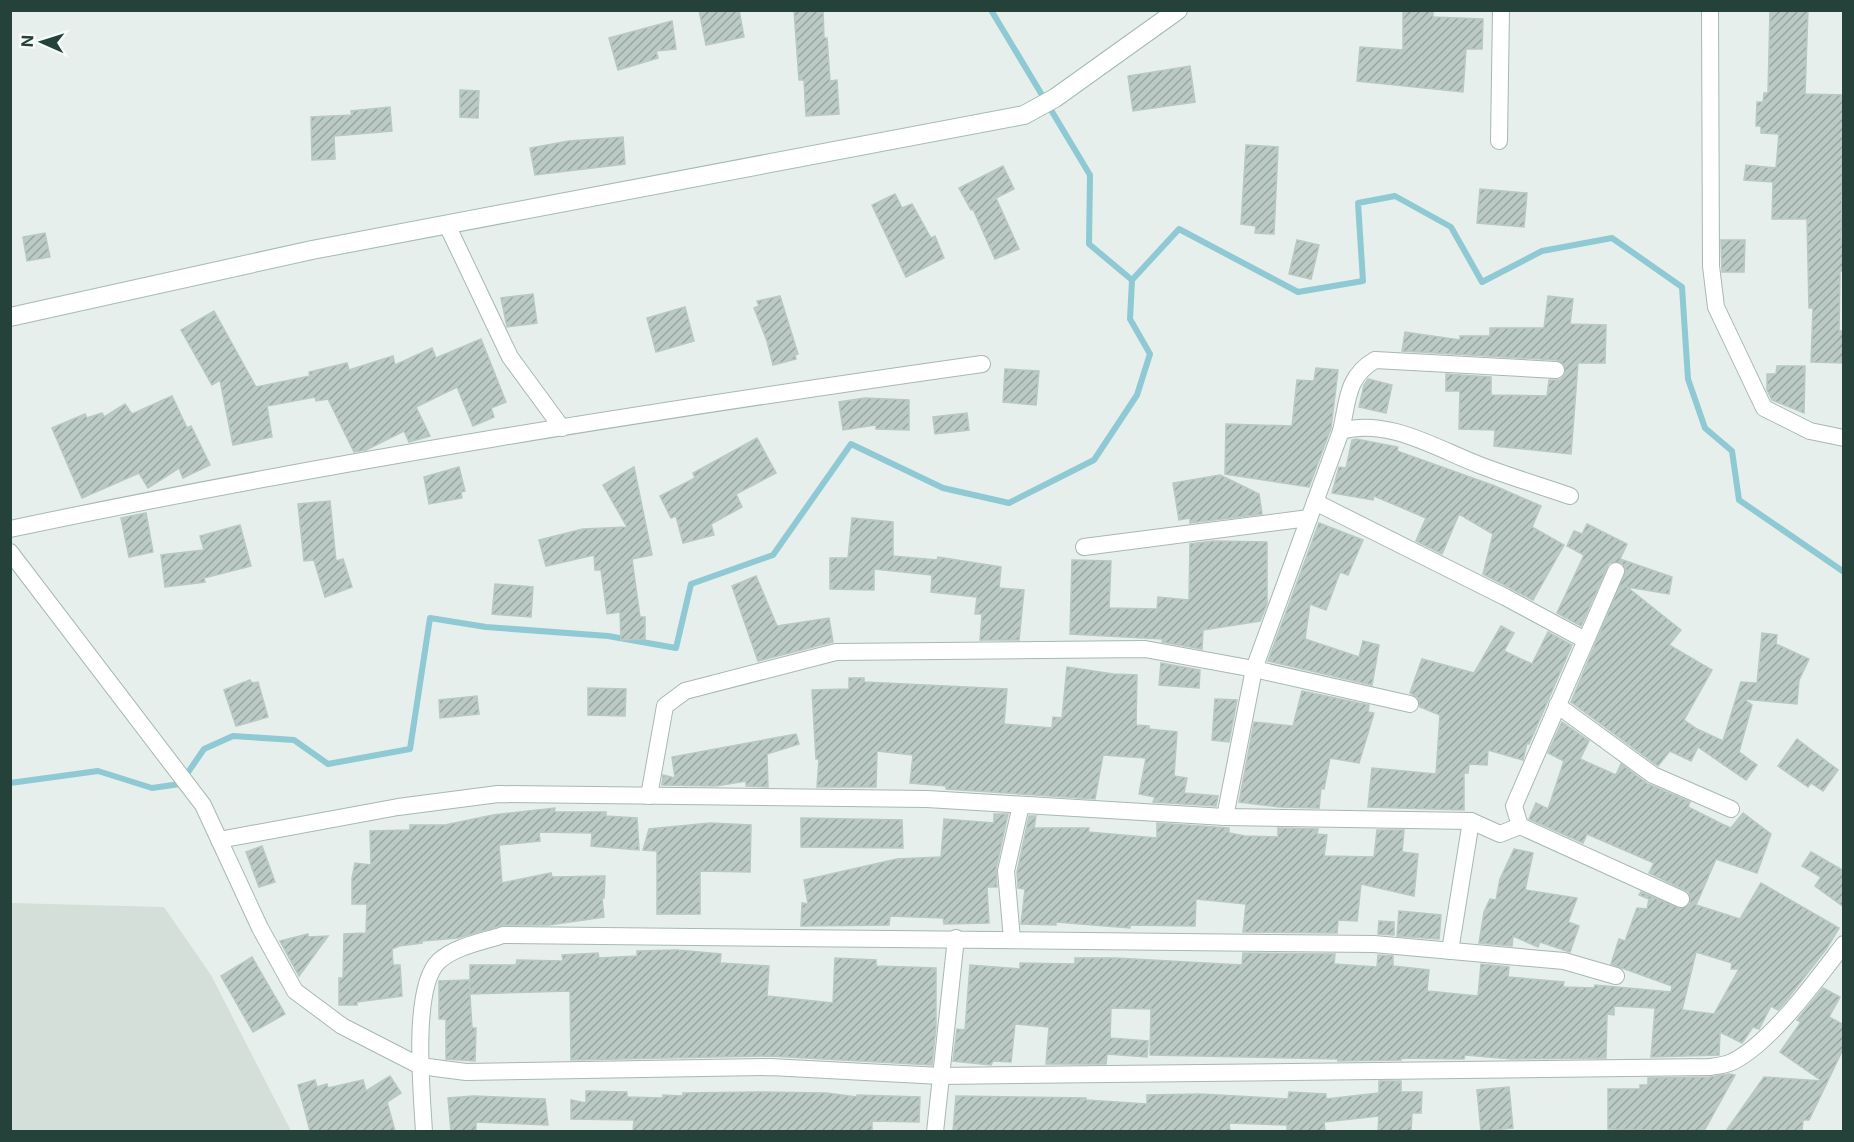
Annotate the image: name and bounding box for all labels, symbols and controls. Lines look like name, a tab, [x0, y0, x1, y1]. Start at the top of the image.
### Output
north arrow	[12, 12, 72, 72]
text: N	[17, 35, 37, 48]

